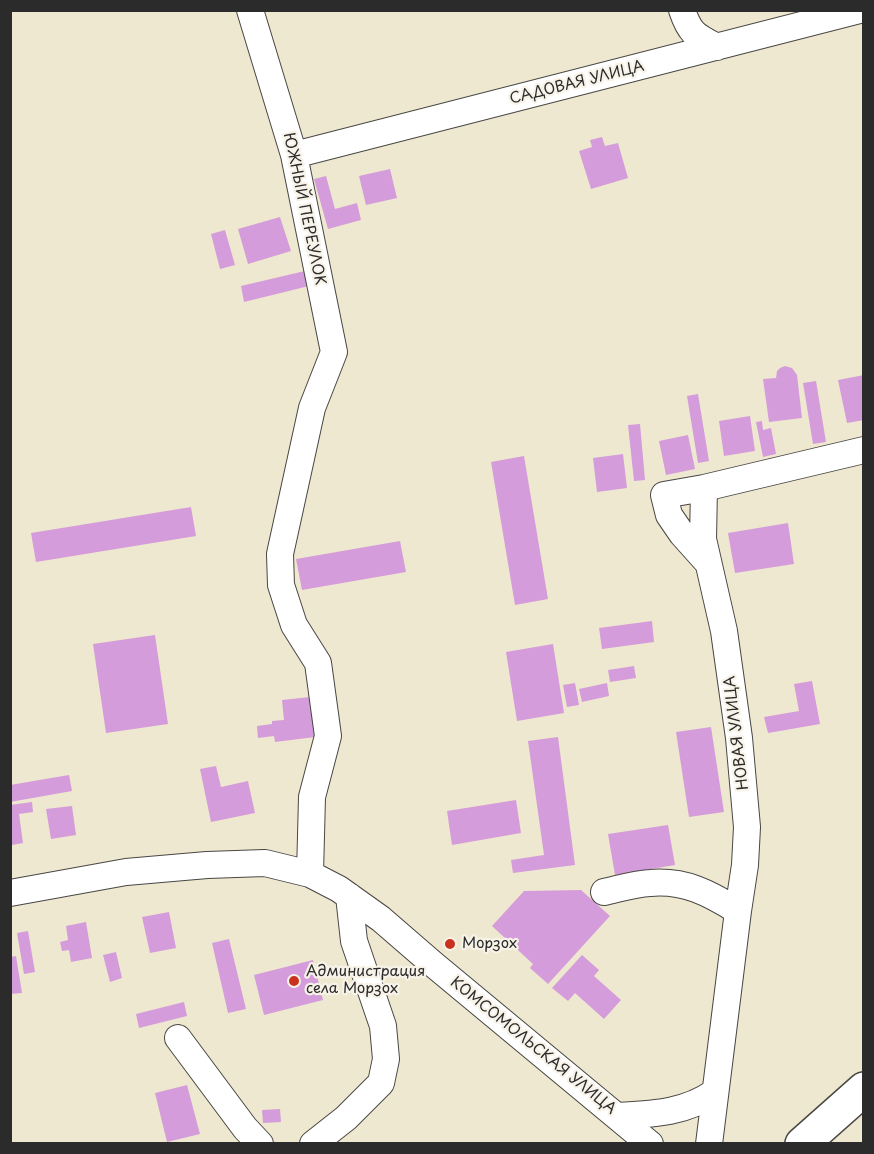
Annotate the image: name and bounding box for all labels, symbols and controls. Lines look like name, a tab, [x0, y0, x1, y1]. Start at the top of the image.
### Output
street label: САДОВАЯ УЛИЦА	[508, 58, 646, 108]
street label: ЮЖНЫЙ ПЕРЕУЛОК	[279, 131, 329, 287]
street label: НОВАЯ УЛИЦА	[721, 675, 753, 791]
place label: Морзох	[462, 935, 517, 953]
marker: Морзох	[443, 937, 457, 951]
place label: Администрация села Морзох	[306, 963, 425, 998]
marker: Администрация села Морзох	[287, 974, 301, 988]
street label: КОМСОМОЛЬСКАЯ УЛИЦА	[447, 974, 619, 1118]

